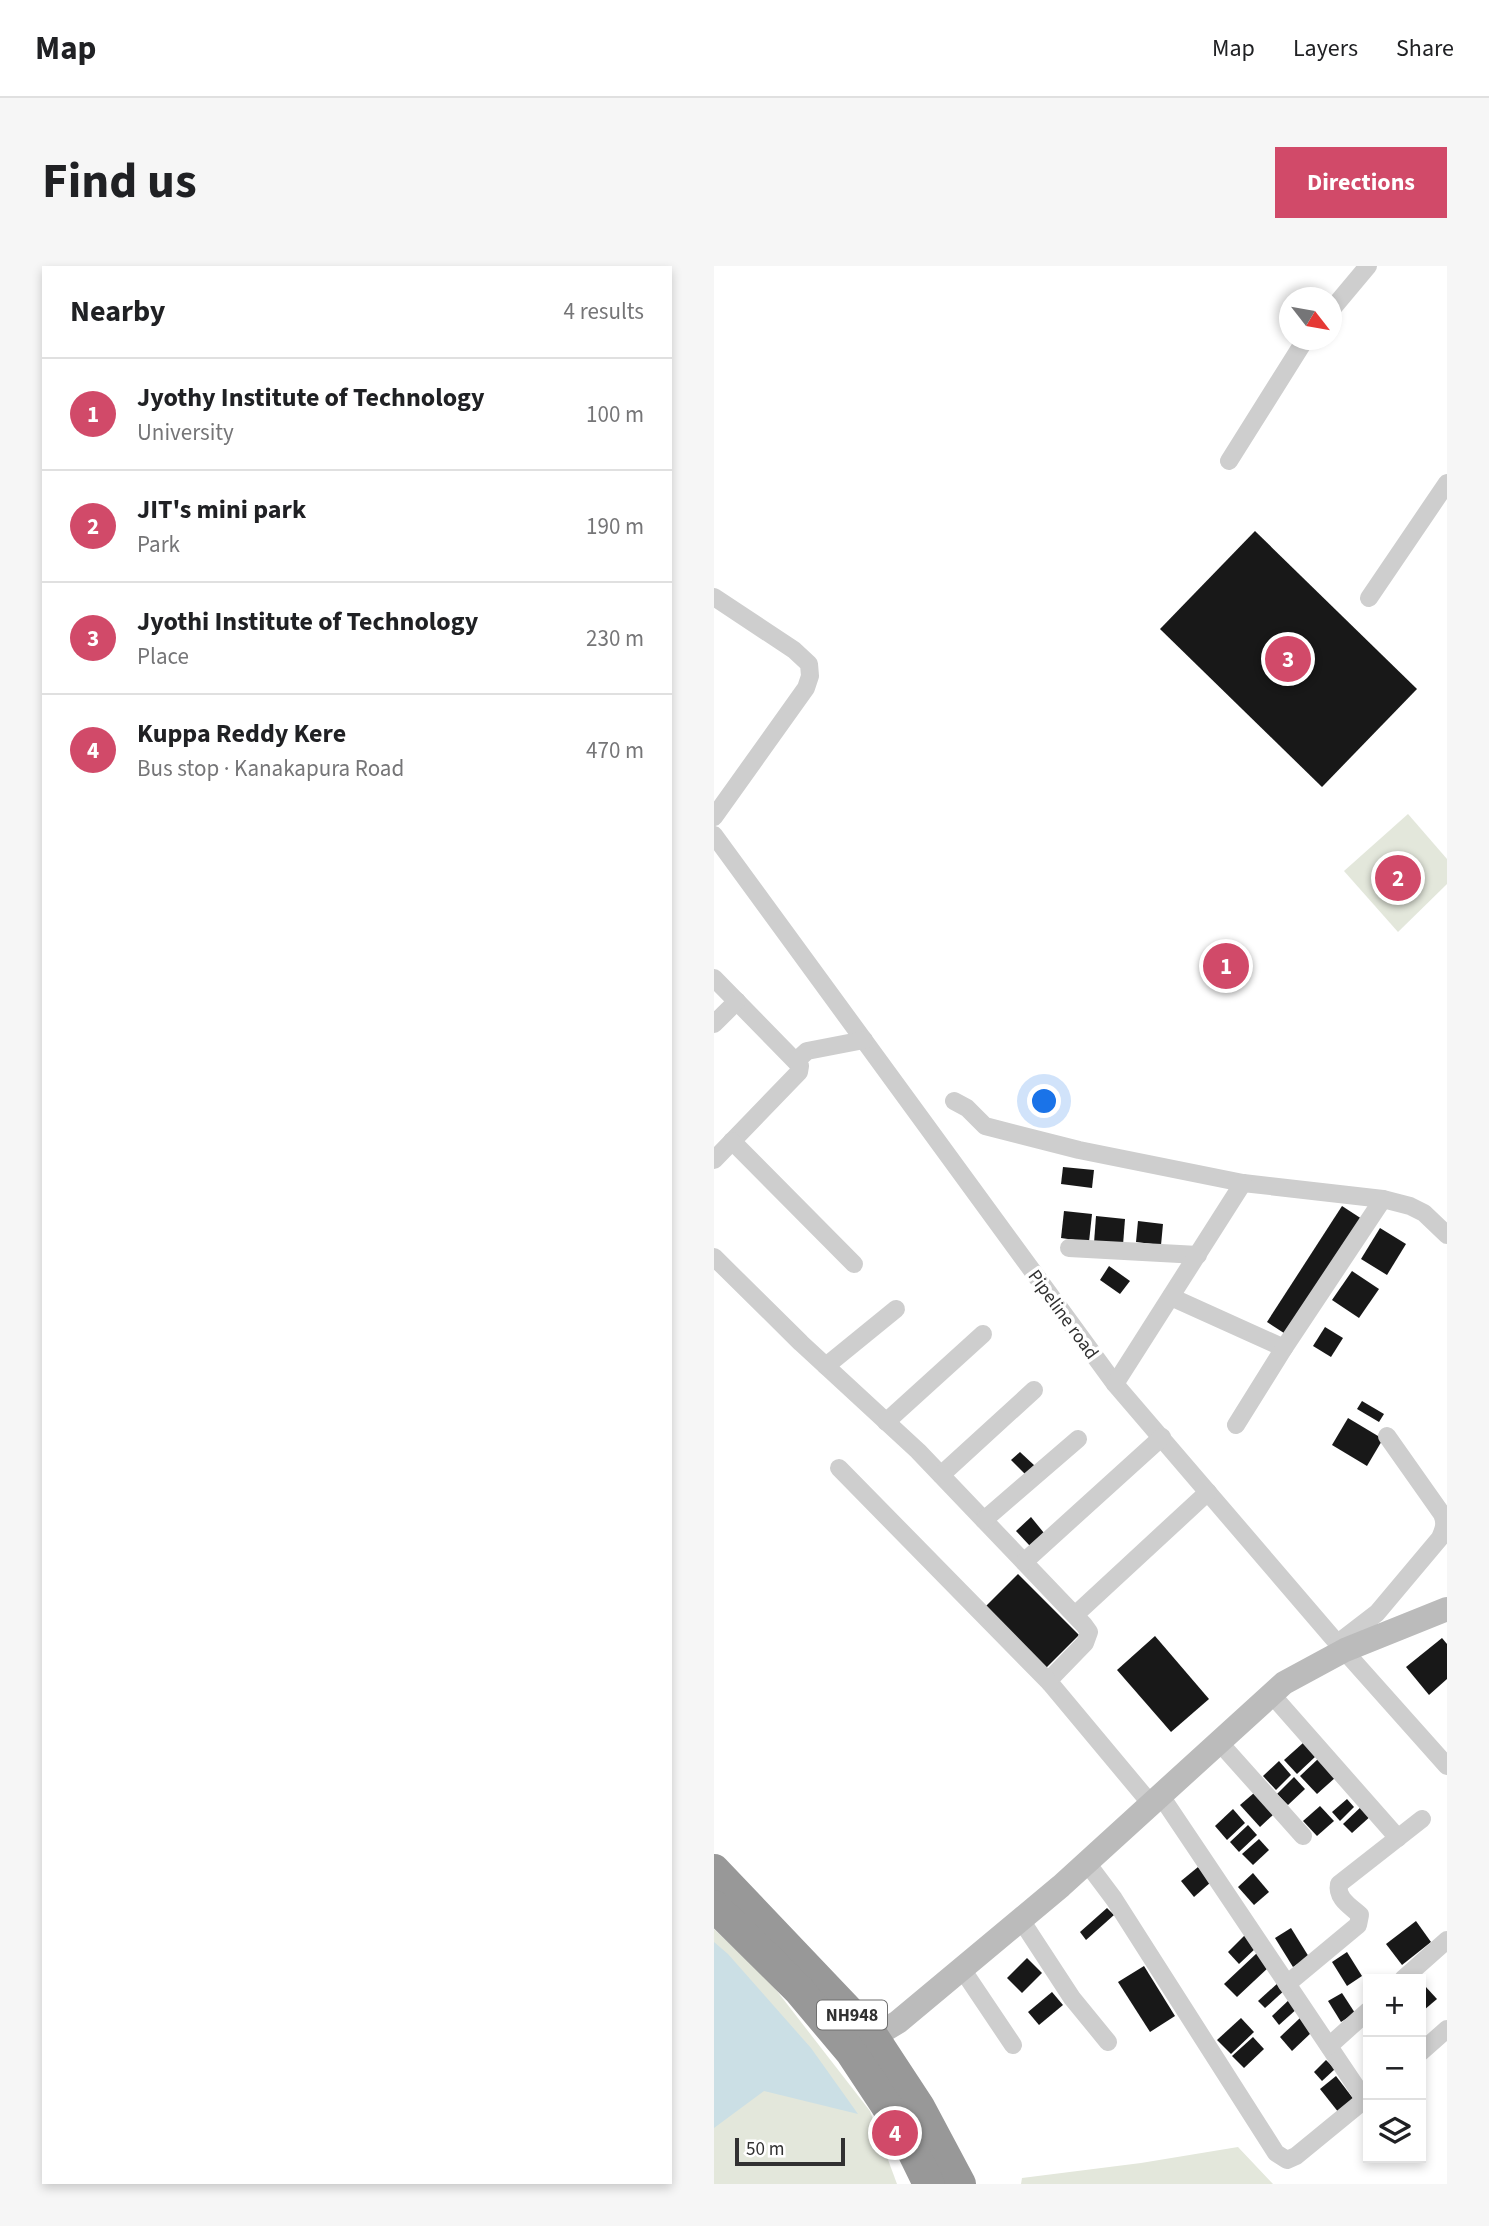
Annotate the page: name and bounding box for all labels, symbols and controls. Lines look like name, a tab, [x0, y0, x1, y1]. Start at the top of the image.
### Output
text: Map	[35, 25, 96, 72]
text: Map	[1212, 31, 1255, 66]
text: Layers	[1293, 31, 1358, 66]
text: Share	[1396, 31, 1454, 66]
text: Find us	[42, 147, 197, 217]
button: Directions	[1275, 147, 1447, 218]
north arrow	[1279, 287, 1342, 350]
text: Nearby	[70, 290, 165, 333]
text: 4 results	[564, 295, 644, 328]
text: Jyothy Institute of Technology	[137, 379, 485, 416]
text: 1	[87, 398, 99, 431]
text: 100 m	[586, 398, 644, 431]
text: University	[137, 416, 234, 449]
text: JIT's mini park	[137, 491, 306, 528]
text: 2	[87, 510, 99, 543]
text: 190 m	[586, 510, 644, 543]
text: Park	[137, 528, 180, 561]
text: Jyothi Institute of Technology	[137, 603, 478, 640]
text: 3	[87, 622, 99, 655]
text: 230 m	[586, 622, 644, 655]
pin: 3	[1265, 633, 1311, 685]
text: Place	[137, 640, 189, 673]
text: Kuppa Reddy Kere	[137, 715, 346, 752]
text: 4	[87, 734, 99, 767]
text: 470 m	[586, 734, 644, 767]
text: Bus stop · Kanakapura Road	[137, 752, 404, 785]
pin: 2	[1375, 852, 1421, 904]
pin: 1	[1203, 940, 1249, 992]
your location	[1027, 1084, 1061, 1118]
street label: Pipeline road	[1021, 1264, 1105, 1365]
map controls	[1363, 1974, 1426, 2163]
button: +	[1363, 1974, 1426, 2037]
road number: NH948	[817, 2000, 887, 2030]
button: −	[1363, 2037, 1426, 2100]
button: layers	[1363, 2100, 1426, 2163]
pin: 4	[872, 2107, 918, 2159]
scale bar	[735, 2135, 845, 2167]
text: 50 m	[746, 2136, 784, 2163]

